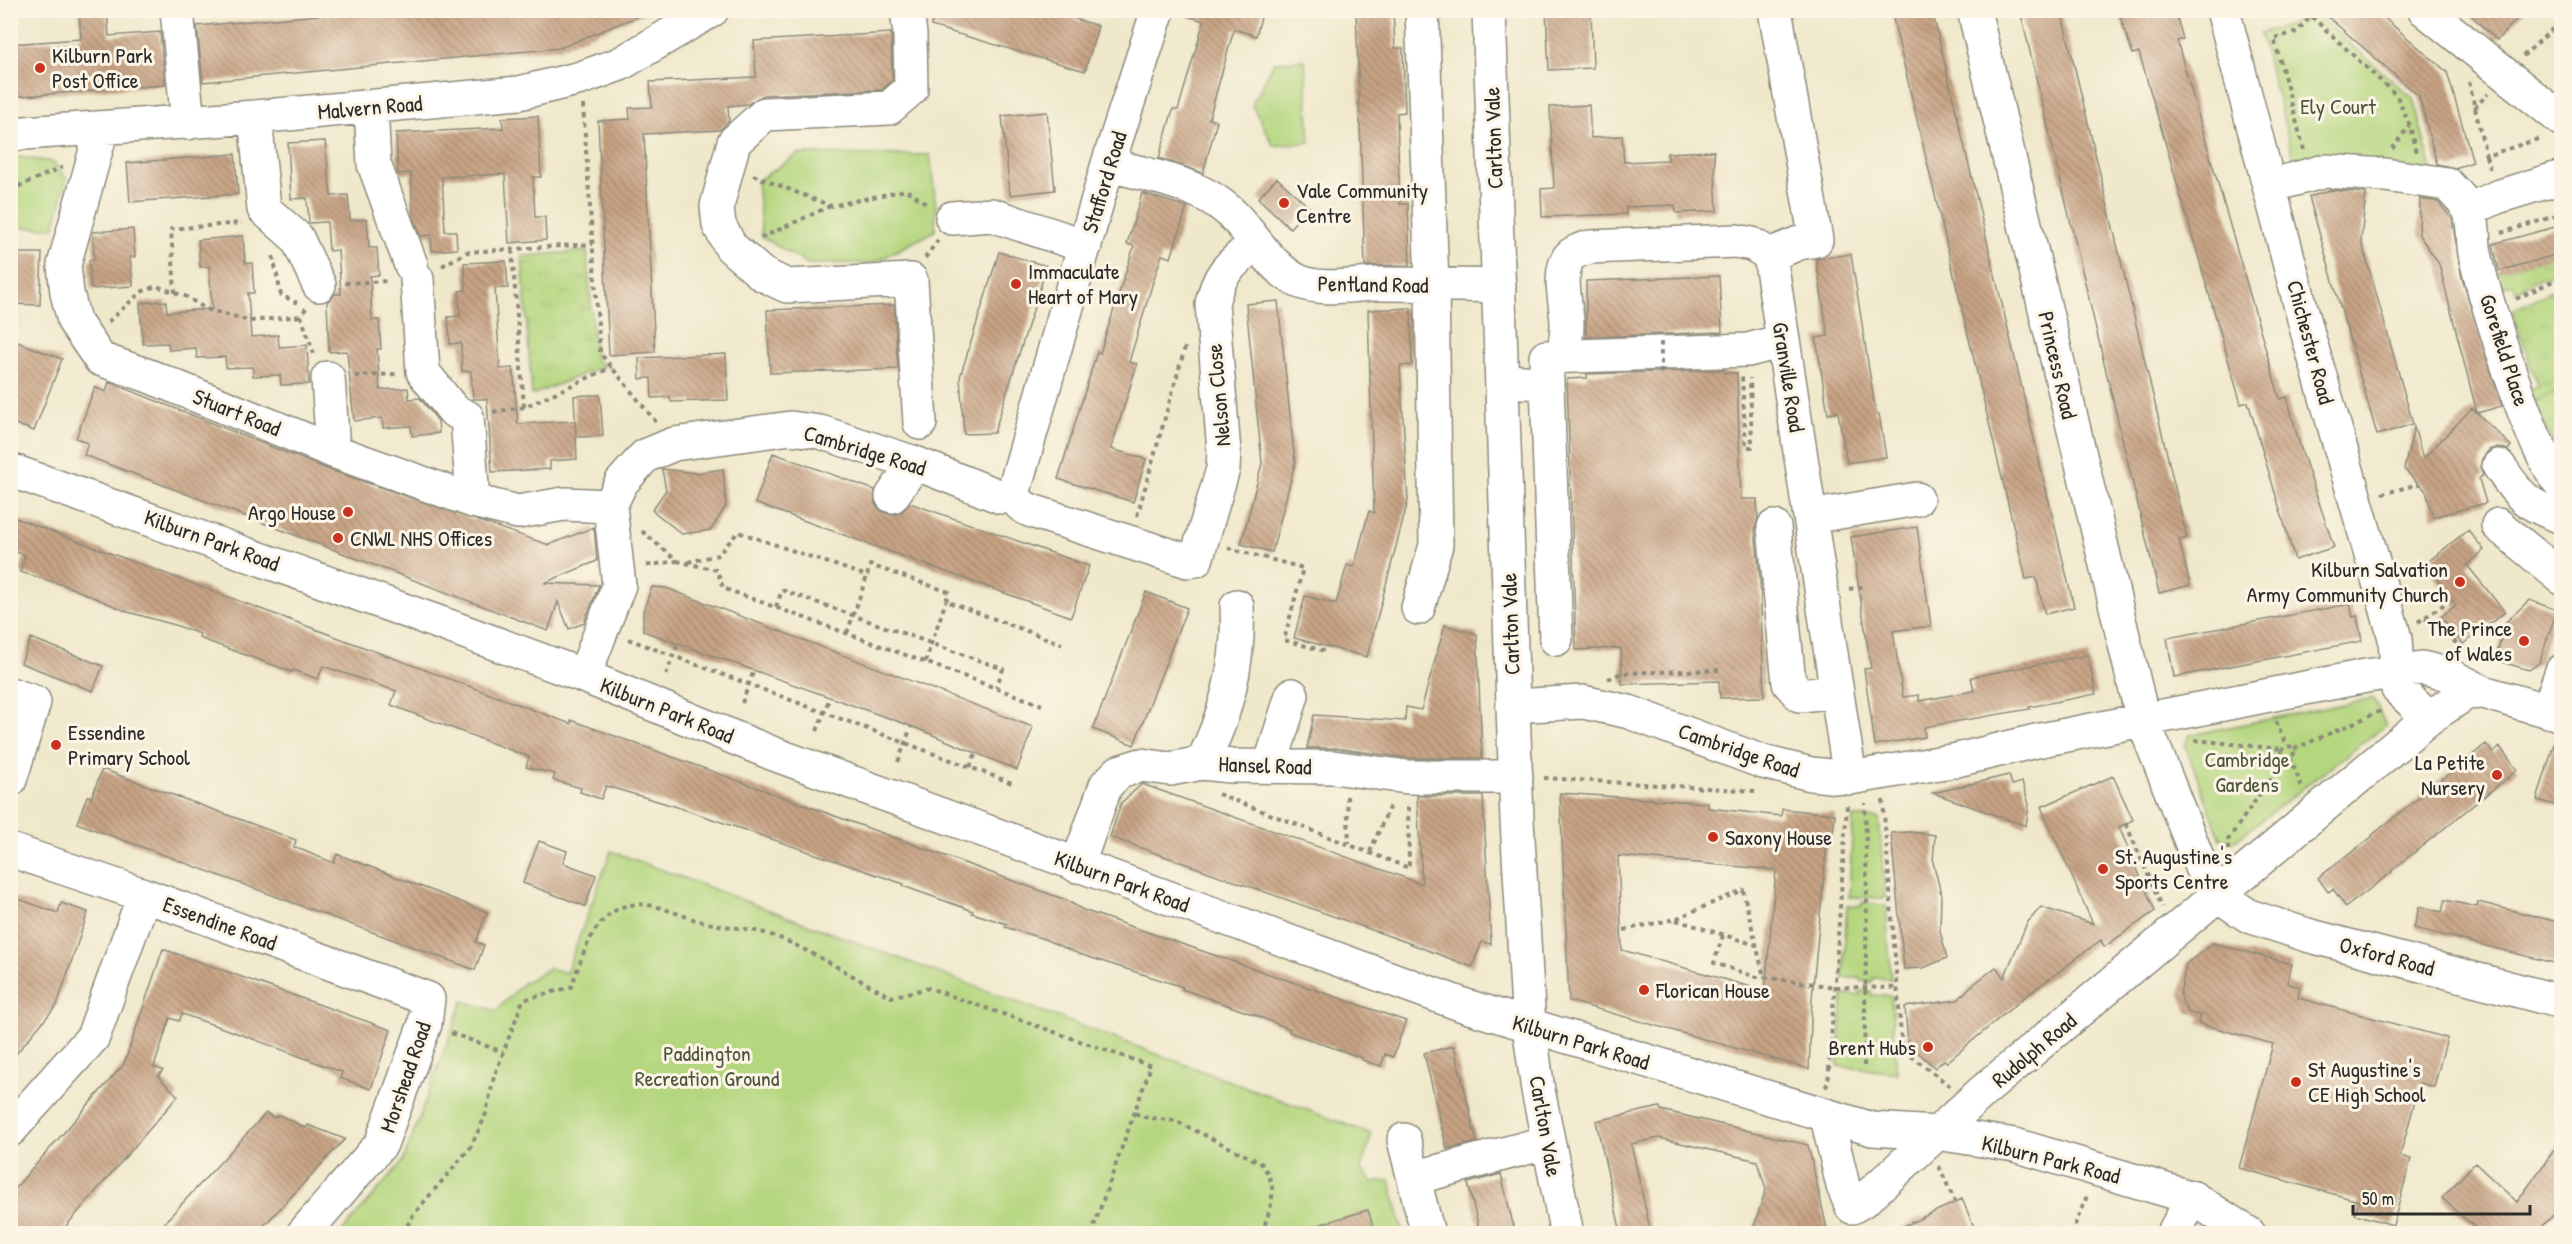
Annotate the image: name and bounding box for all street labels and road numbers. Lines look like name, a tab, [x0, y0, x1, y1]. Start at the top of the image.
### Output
street label: Carlton Vale	[1476, 86, 1510, 190]
street label: Malvern Road	[317, 87, 424, 127]
street label: Stafford Road	[1074, 127, 1134, 237]
street label: Pentland Road	[1317, 268, 1429, 300]
street label: Chichester Road	[2280, 277, 2342, 408]
street label: Gorefield Place	[2473, 290, 2537, 410]
street label: Princess Road	[2031, 308, 2085, 422]
street label: Granville Road	[1766, 320, 1813, 434]
street label: Nelson Close	[1199, 342, 1237, 447]
street label: Stuart Road	[189, 381, 286, 443]
street label: Cambridge Road	[800, 417, 930, 483]
street label: Kilburn Park Road	[140, 502, 284, 578]
street label: Carlton Vale	[1493, 572, 1527, 676]
street label: Kilburn Park Road	[596, 670, 739, 751]
street label: Cambridge Road	[1674, 715, 1804, 785]
street label: Hansel Road	[1218, 748, 1312, 782]
street label: Kilburn Park Road	[1050, 843, 1194, 919]
street label: Essendine Road	[159, 889, 281, 958]
street label: Oxford Road	[2336, 929, 2438, 983]
street label: Rudolph Road	[1985, 1006, 2083, 1094]
street label: Kilburn Park Road	[1509, 1007, 1653, 1077]
street label: Morshead Road	[372, 1017, 438, 1136]
street label: Carlton Vale	[1522, 1073, 1570, 1179]
street label: Kilburn Park Road	[1979, 1127, 2124, 1191]

